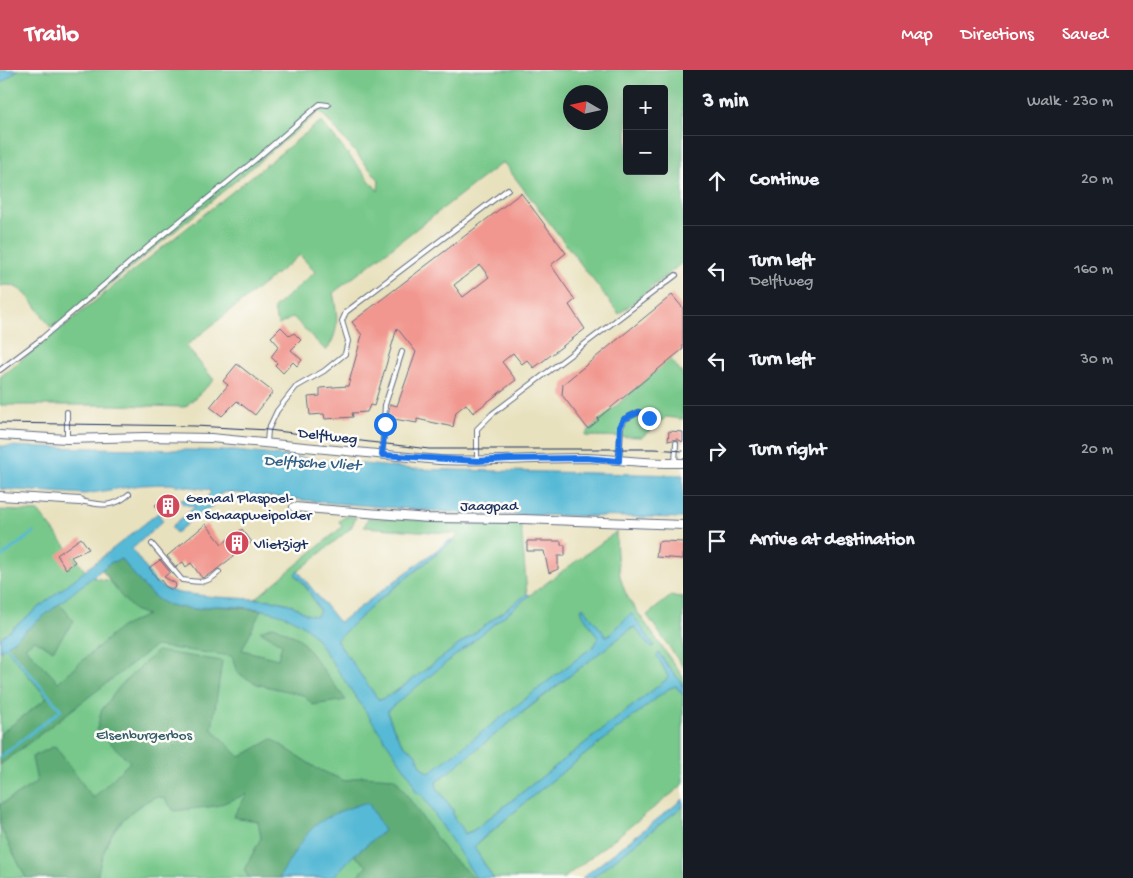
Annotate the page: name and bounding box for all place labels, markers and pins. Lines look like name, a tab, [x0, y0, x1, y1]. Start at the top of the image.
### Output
place label: Gemaal Plaspoel- en Schaapweipolder	[186, 490, 313, 525]
building icon: Gemaal Plaspoel- en Schaapweipolder	[155, 493, 181, 519]
building icon: Vlietzigt	[224, 530, 250, 556]
place label: Vlietzigt	[253, 536, 309, 554]

